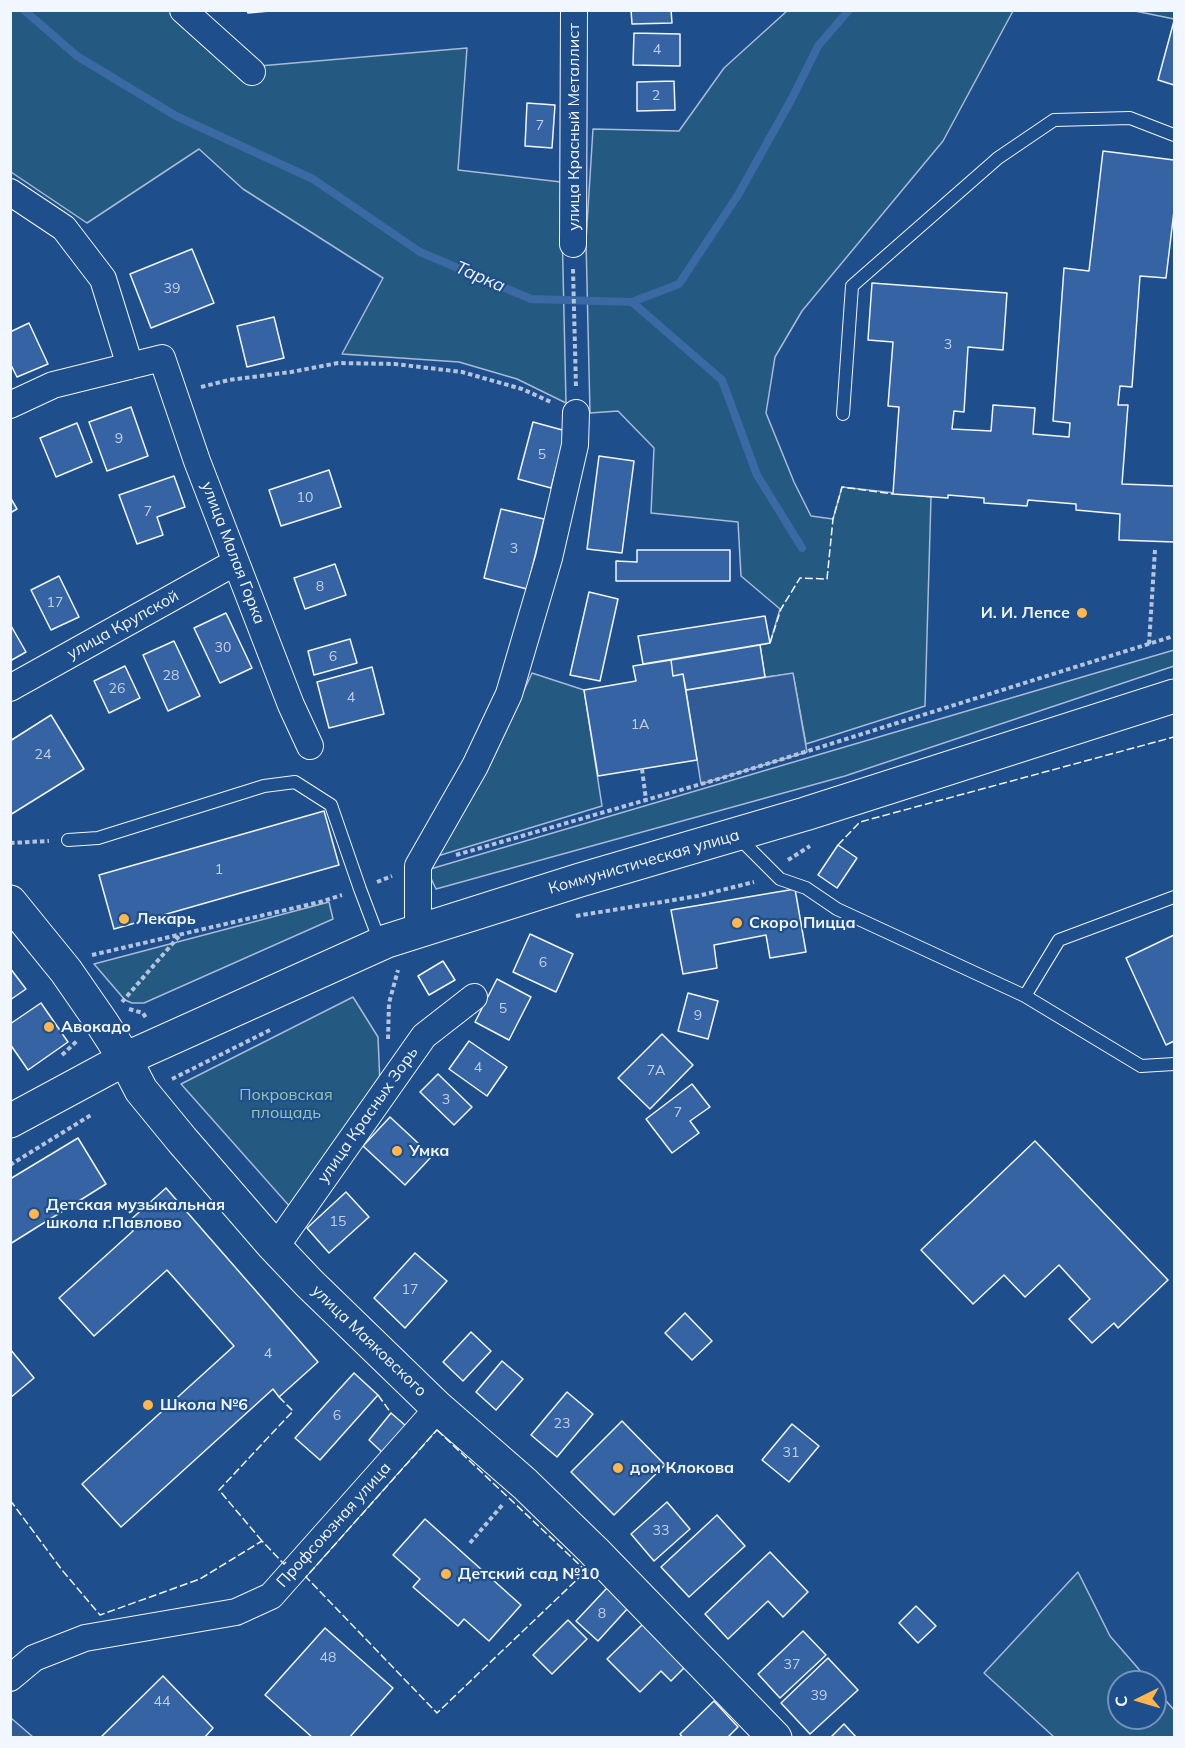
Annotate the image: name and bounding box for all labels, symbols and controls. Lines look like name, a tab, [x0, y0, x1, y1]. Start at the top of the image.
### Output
street label: улица Красный Металлист	[564, 23, 584, 231]
house number: 4	[653, 42, 661, 58]
house number: 2	[652, 88, 660, 104]
house number: 7	[536, 118, 544, 134]
water label: Тарка	[452, 257, 508, 297]
house number: 39	[164, 281, 180, 297]
house number: 3	[944, 337, 952, 353]
house number: 9	[115, 431, 123, 447]
house number: 5	[538, 447, 546, 463]
street label: улица Малая Горка	[197, 479, 269, 627]
house number: 10	[297, 490, 313, 506]
house number: 7	[144, 504, 152, 520]
house number: 3	[510, 541, 518, 557]
house number: 8	[316, 579, 324, 595]
street label: улица Крупской	[64, 586, 182, 664]
house number: 17	[47, 595, 63, 611]
place label: И. И. Лепсе	[981, 603, 1070, 623]
marker: И. И. Лепсе	[1075, 606, 1089, 620]
house number: 30	[215, 640, 231, 656]
house number: 6	[329, 649, 337, 665]
house number: 28	[163, 668, 179, 684]
house number: 26	[109, 681, 125, 697]
house number: 4	[347, 690, 355, 706]
house number: 1А	[631, 717, 649, 733]
house number: 24	[35, 747, 51, 763]
street label: Коммунистическая улица	[546, 826, 742, 898]
house number: 1	[215, 862, 223, 878]
place label: Лекарь	[136, 909, 196, 929]
marker: Лекарь	[117, 912, 131, 926]
place label: Скоро Пицца	[749, 913, 856, 933]
marker: Скоро Пицца	[730, 916, 744, 930]
house number: 6	[539, 955, 547, 971]
house number: 5	[499, 1001, 507, 1017]
house number: 9	[694, 1008, 702, 1024]
place label: Авокадо	[61, 1017, 131, 1037]
marker: Авокадо	[42, 1020, 56, 1034]
street label: улица Красных Зорь	[314, 1043, 422, 1187]
house number: 4	[474, 1060, 482, 1076]
house number: 7А	[647, 1063, 665, 1079]
park label: Покровская площадь	[239, 1085, 333, 1123]
house number: 3	[442, 1092, 450, 1108]
house number: 7	[674, 1105, 682, 1121]
place label: Умка	[409, 1141, 449, 1161]
marker: Умка	[390, 1144, 404, 1158]
place label: Детская музыкальная школа г.Павлово	[46, 1195, 225, 1233]
marker: Детская музыкальная школа г.Павлово	[27, 1207, 41, 1221]
house number: 15	[330, 1214, 346, 1230]
street label: улица Маяковского	[308, 1281, 430, 1401]
house number: 17	[402, 1282, 418, 1298]
house number: 4	[264, 1346, 272, 1362]
place label: Школа №6	[160, 1395, 248, 1415]
marker: Школа №6	[141, 1398, 155, 1412]
house number: 6	[333, 1408, 341, 1424]
house number: 23	[554, 1416, 570, 1432]
house number: 31	[783, 1445, 799, 1461]
place label: дом Клокова	[630, 1458, 734, 1478]
street label: Профсоюзная улица	[273, 1459, 395, 1591]
marker: дом Клокова	[611, 1461, 625, 1475]
house number: 33	[653, 1523, 669, 1539]
place label: Детский сад №10	[458, 1564, 599, 1584]
marker: Детский сад №10	[439, 1567, 453, 1581]
house number: 8	[598, 1606, 606, 1622]
house number: 48	[320, 1650, 336, 1666]
house number: 37	[784, 1657, 800, 1673]
north arrow	[1107, 1670, 1167, 1730]
house number: 39	[811, 1688, 827, 1704]
house number: 44	[154, 1694, 170, 1710]
text: С	[1111, 1695, 1132, 1708]

